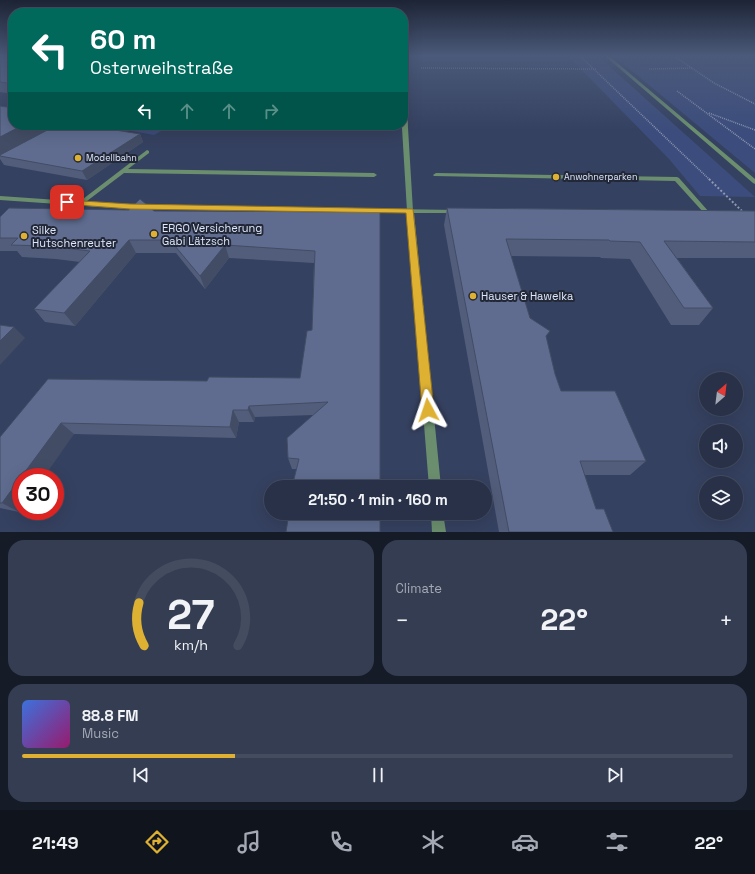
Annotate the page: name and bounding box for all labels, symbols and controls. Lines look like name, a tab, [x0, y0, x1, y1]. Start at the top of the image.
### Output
text: 60 m	[90, 21, 156, 57]
icon: left	[24, 24, 76, 76]
text: Osterweihstraße	[90, 56, 233, 79]
icon: left	[134, 100, 156, 122]
icon: ahead	[176, 100, 198, 122]
icon: ahead	[218, 100, 240, 122]
icon: right	[260, 100, 282, 122]
place label: Modellbahn	[86, 152, 137, 164]
marker: Modellbahn	[73, 153, 83, 163]
place label: Anwohnerparken	[564, 171, 637, 183]
marker: Anwohnerparken	[551, 172, 561, 182]
pin	[50, 185, 84, 219]
icon: arrive	[56, 191, 78, 213]
place label: ERGO Versicherung Gabi Lätzsch	[162, 221, 262, 248]
place label: Silke Hutschenreuter	[32, 223, 116, 250]
marker: ERGO Versicherung Gabi Lätzsch	[149, 229, 159, 239]
marker: Silke Hutschenreuter	[19, 231, 29, 241]
place label: Hauser & Hawelka	[481, 289, 574, 303]
marker: Hauser & Hawelka	[468, 291, 478, 301]
north arrow	[699, 372, 743, 416]
map controls	[699, 372, 743, 520]
position arrow	[407, 389, 449, 431]
button: sound	[699, 424, 743, 468]
speed limit sign: 30	[12, 468, 64, 520]
button: layers	[699, 476, 743, 520]
text: 21:50 · 1 min · 160 m	[308, 490, 448, 509]
text: Climate	[396, 580, 442, 597]
text: 27	[167, 588, 214, 641]
text: 22°	[541, 600, 588, 639]
text: −	[396, 606, 409, 634]
text: +	[719, 606, 733, 634]
text: km/h	[174, 636, 208, 654]
text: 88.8 FM	[82, 706, 139, 725]
text: Music	[82, 725, 119, 742]
icon: previous	[130, 764, 152, 786]
icon: pause	[367, 764, 389, 786]
icon: next	[604, 764, 626, 786]
icon: directions	[143, 828, 171, 856]
icon: music	[235, 828, 263, 856]
icon: phone	[327, 828, 355, 856]
icon: climate	[419, 828, 447, 856]
icon: car	[511, 828, 539, 856]
icon: filters	[603, 828, 631, 856]
text: 21:49	[32, 831, 79, 854]
text: 22°	[695, 831, 723, 854]

